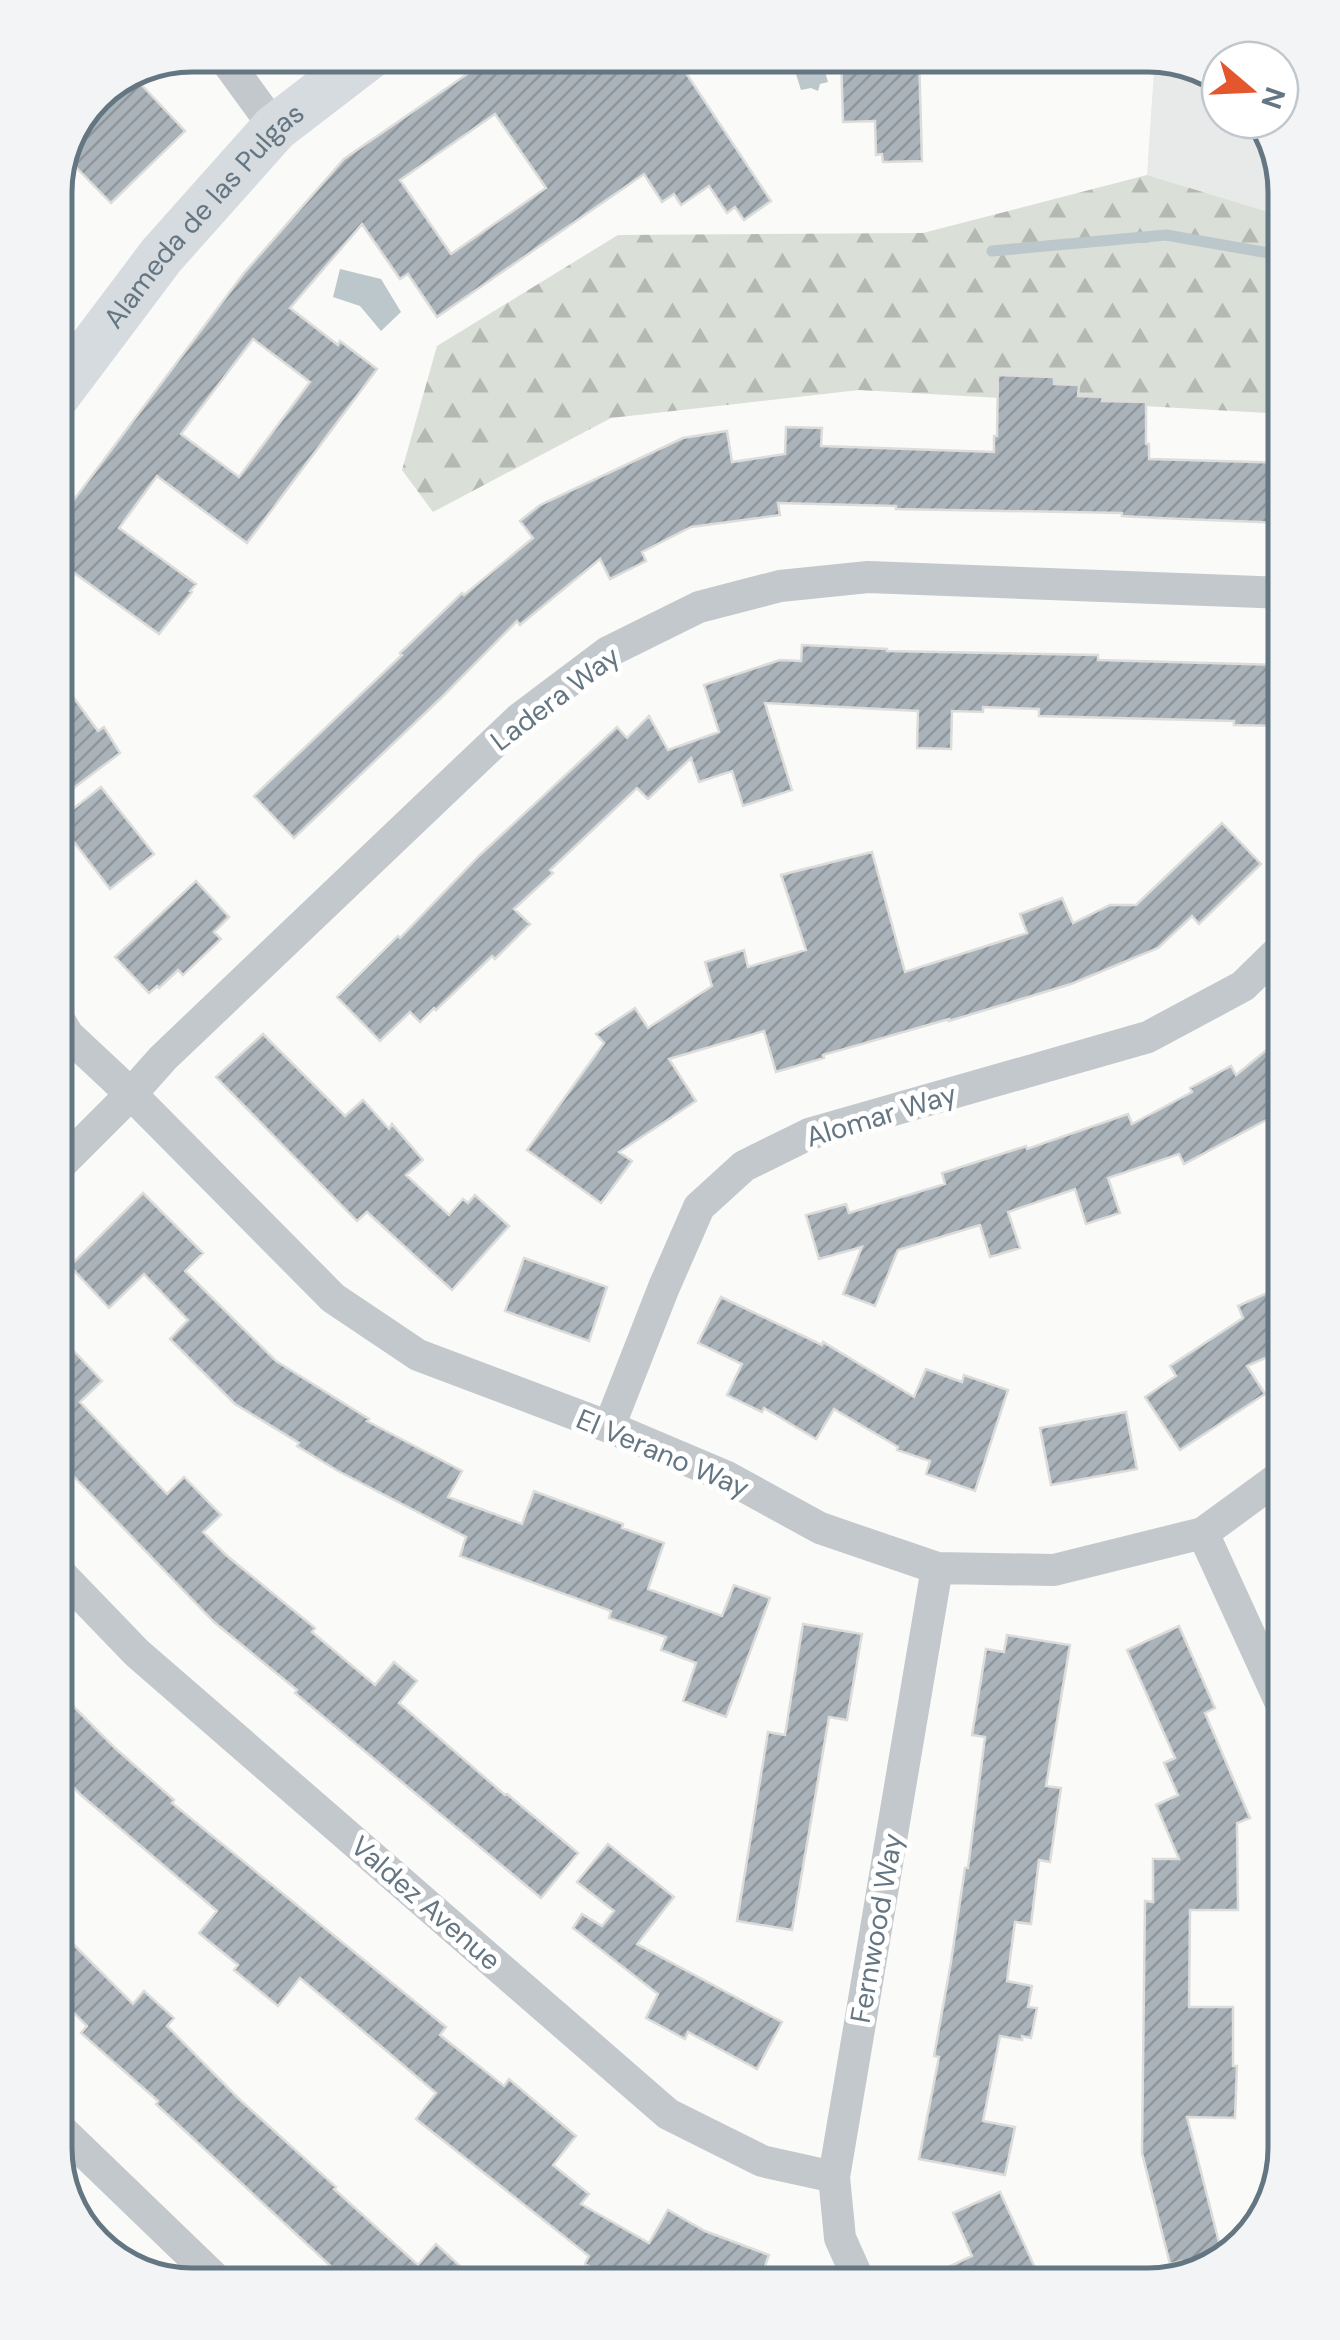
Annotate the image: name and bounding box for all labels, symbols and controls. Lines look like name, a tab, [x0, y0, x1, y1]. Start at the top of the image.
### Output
north arrow	[1200, 40, 1300, 140]
text: N	[1252, 82, 1294, 114]
street label: Alameda de las Pulgas	[95, 95, 312, 336]
street label: Ladera Way	[483, 638, 627, 759]
street label: Alomar Way	[801, 1075, 961, 1156]
street label: El Verano Way	[571, 1400, 755, 1506]
street label: Valdez Avenue	[343, 1828, 509, 1979]
street label: Fernwood Way	[842, 1830, 911, 2026]

